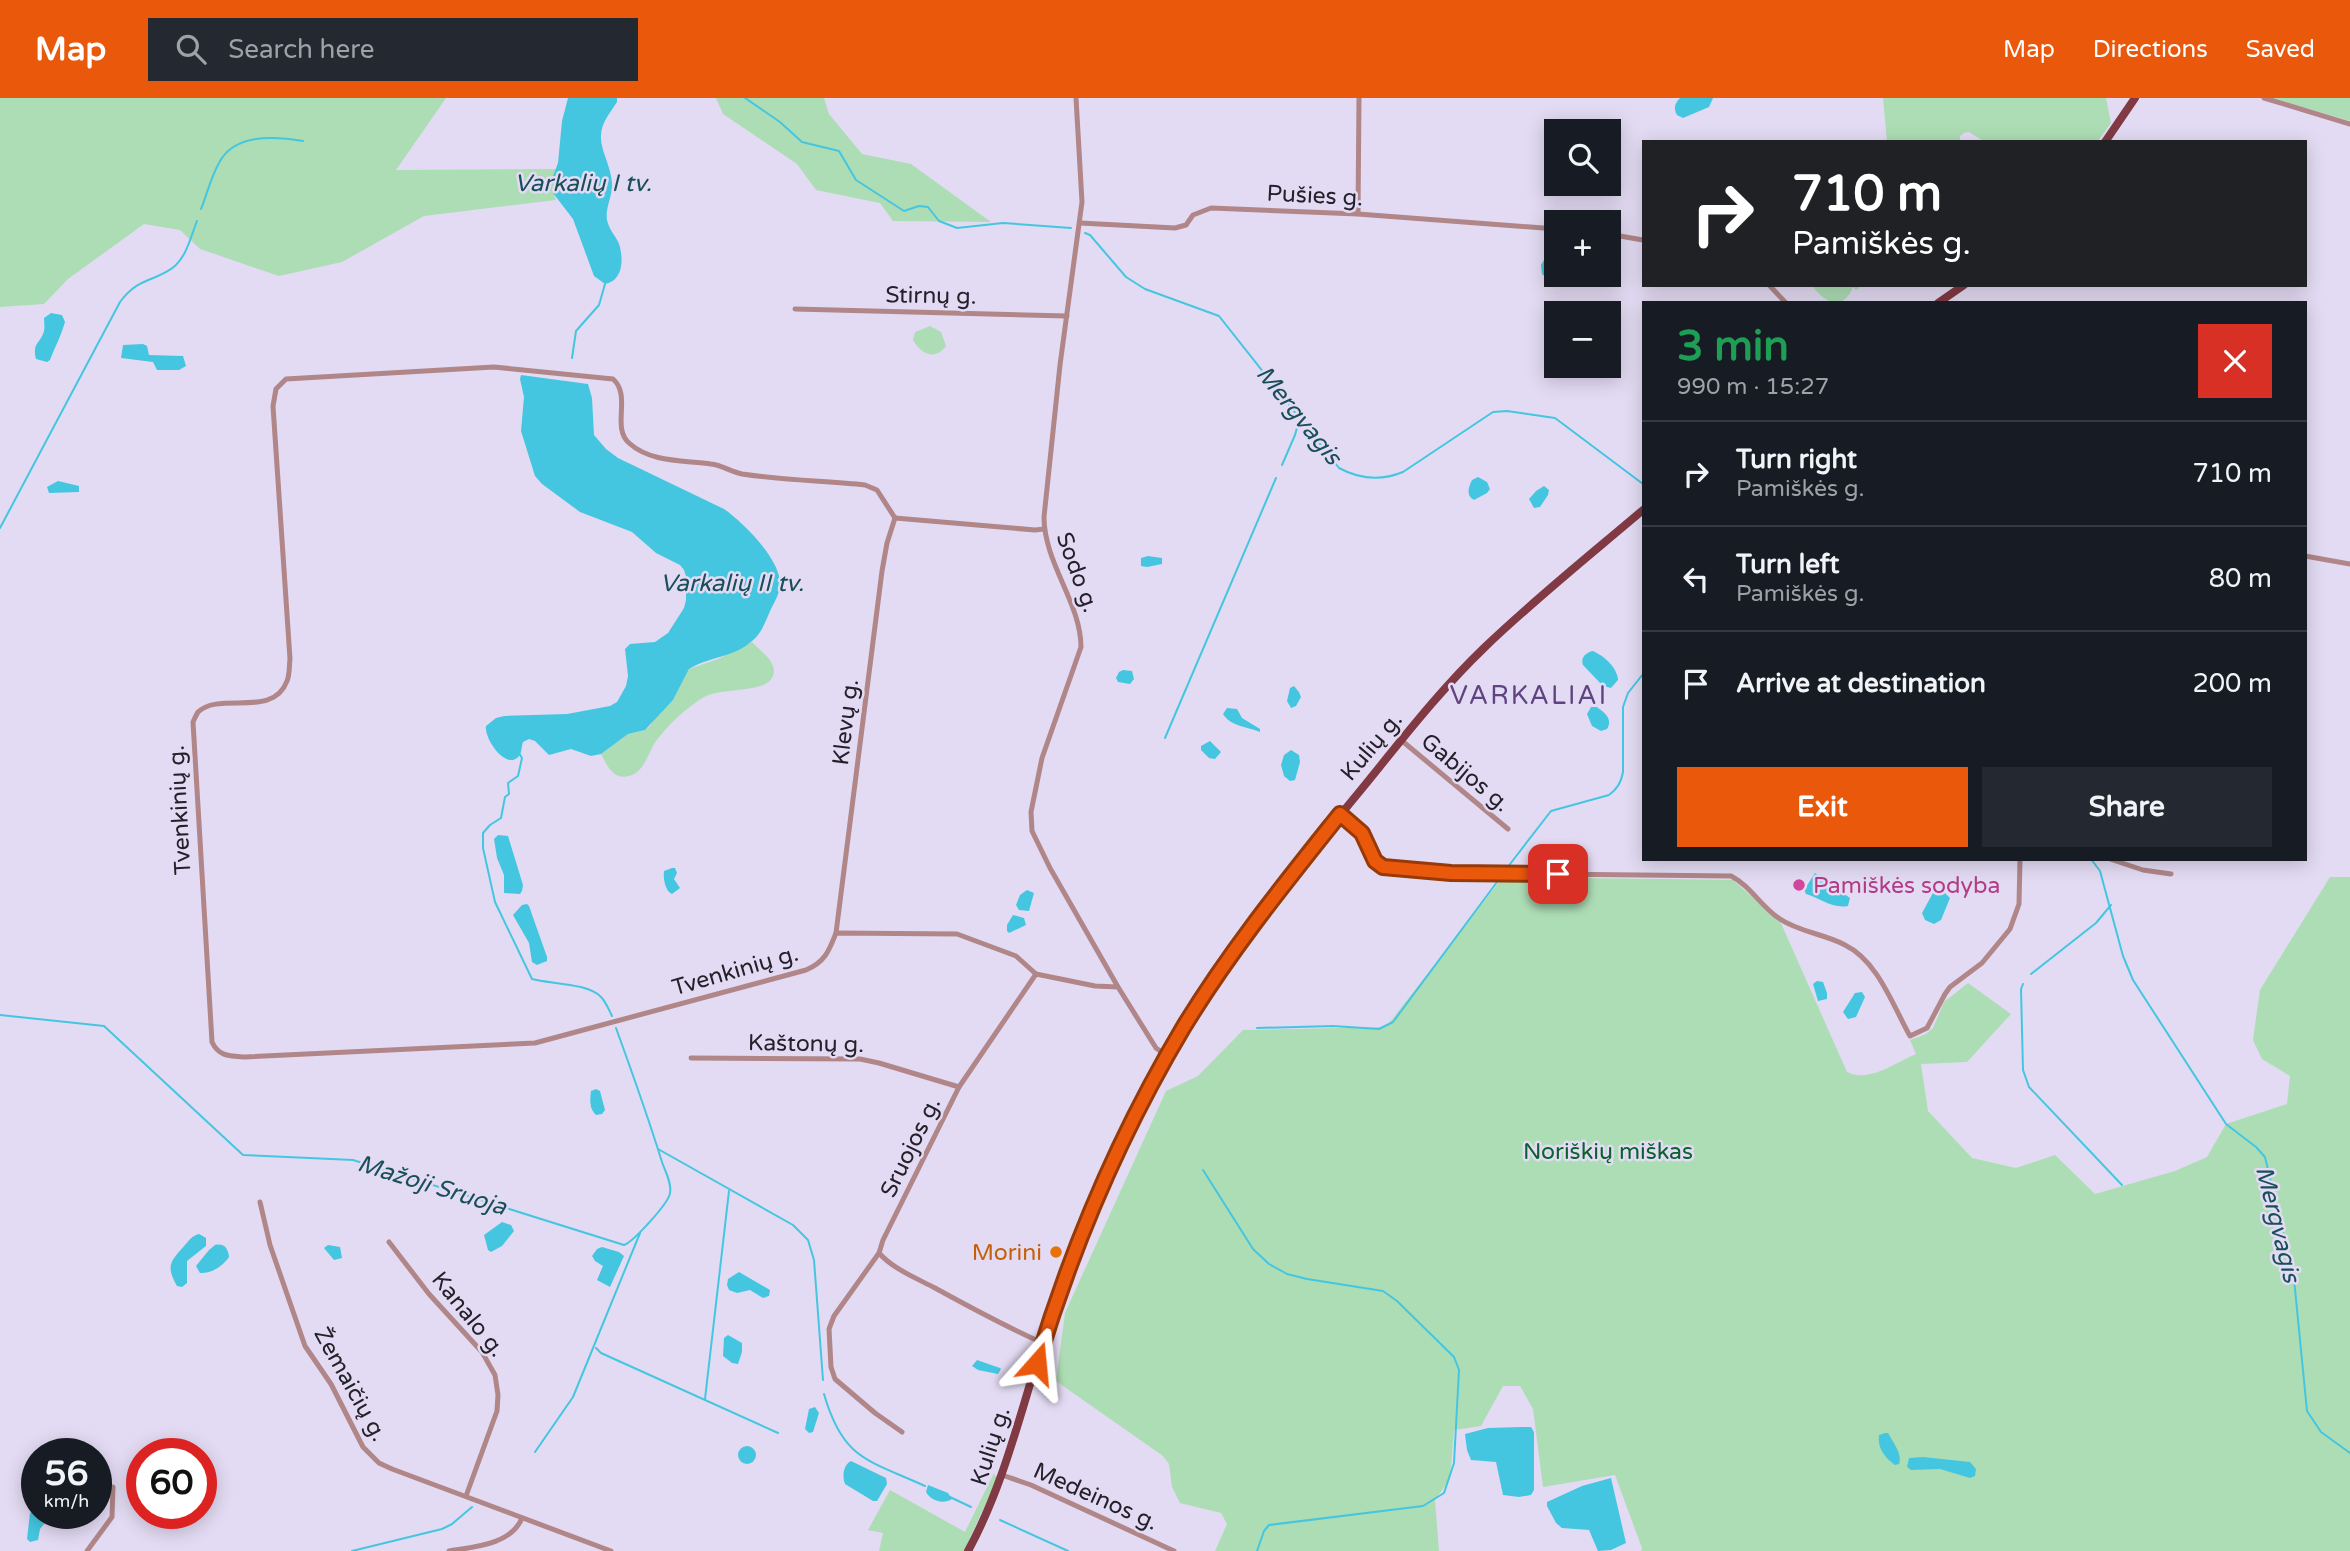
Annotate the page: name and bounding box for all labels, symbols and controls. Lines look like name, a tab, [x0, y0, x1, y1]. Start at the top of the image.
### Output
search box	[148, 18, 638, 81]
text: Map	[35, 30, 106, 69]
icon: search	[172, 30, 210, 68]
text: Search here	[228, 34, 374, 65]
text: Map	[2003, 35, 2055, 64]
text: Directions	[2093, 35, 2208, 64]
text: Saved	[2246, 35, 2315, 64]
map controls	[1544, 119, 1621, 378]
button: search	[1544, 119, 1621, 196]
text: 710 m	[1792, 165, 1942, 224]
icon: right	[1677, 168, 1768, 259]
water label: Varkalių I tv.	[514, 169, 652, 198]
street label: Pušies g.	[1266, 179, 1364, 213]
button: +	[1544, 210, 1621, 287]
text: Pamiškės g.	[1792, 225, 1971, 263]
street label: Stirnų g.	[885, 281, 977, 311]
button: −	[1544, 301, 1621, 378]
text: 3 min	[1677, 321, 1789, 372]
button: close	[2198, 324, 2272, 398]
water label: Mergvagis	[1250, 360, 1348, 472]
text: 990 m · 15:27	[1677, 373, 1829, 401]
text: Turn right	[1736, 444, 1857, 475]
icon: right	[1677, 455, 1715, 493]
text: 710 m	[2192, 458, 2272, 489]
text: Pamiškės g.	[1736, 475, 1865, 503]
street label: Sodo g.	[1050, 528, 1104, 616]
text: Turn left	[1736, 549, 1839, 580]
icon: left	[1677, 560, 1715, 598]
text: 80 m	[2209, 563, 2272, 594]
water label: Varkalių II tv.	[660, 569, 804, 598]
text: Pamiškės g.	[1736, 580, 1865, 608]
icon: arrive	[1677, 665, 1715, 703]
text: Arrive at destination	[1736, 668, 1986, 699]
text: 200 m	[2192, 668, 2272, 699]
street label: Klevų g.	[827, 677, 865, 767]
district label: VARKALIAI	[1450, 680, 1608, 711]
street label: Kulių g.	[1335, 706, 1409, 787]
street label: Gabijos g.	[1415, 727, 1516, 818]
street label: Tvenkinių g.	[163, 744, 197, 876]
button: Exit	[1677, 767, 1968, 847]
button: Share	[1982, 767, 2272, 847]
pin	[1528, 844, 1588, 904]
icon: arrive	[1539, 855, 1577, 893]
place label: Pamiškės sodyba	[1813, 872, 2000, 900]
marker: Pamiškės sodyba	[1791, 877, 1807, 893]
street label: Tvenkinių g.	[669, 940, 802, 1002]
street label: Kaštonų g.	[748, 1029, 864, 1059]
street label: Sruojos g.	[875, 1093, 947, 1202]
park label: Noriškių miškas	[1523, 1138, 1693, 1166]
water label: Mažoji Sruoja	[354, 1149, 510, 1222]
water label: Mergvagis	[2249, 1163, 2306, 1287]
place label: Morini	[972, 1239, 1042, 1267]
marker: Morini	[1048, 1244, 1064, 1260]
street label: Kanalo g.	[425, 1266, 511, 1363]
street label: Žemaičių g.	[307, 1323, 393, 1446]
position arrow	[1000, 1326, 1074, 1400]
street label: Kulių g.	[965, 1403, 1017, 1489]
speed limit sign: 60	[126, 1438, 217, 1529]
text: 56	[45, 1453, 88, 1495]
street label: Medeinos g.	[1029, 1457, 1162, 1537]
text: km/h	[44, 1490, 89, 1512]

